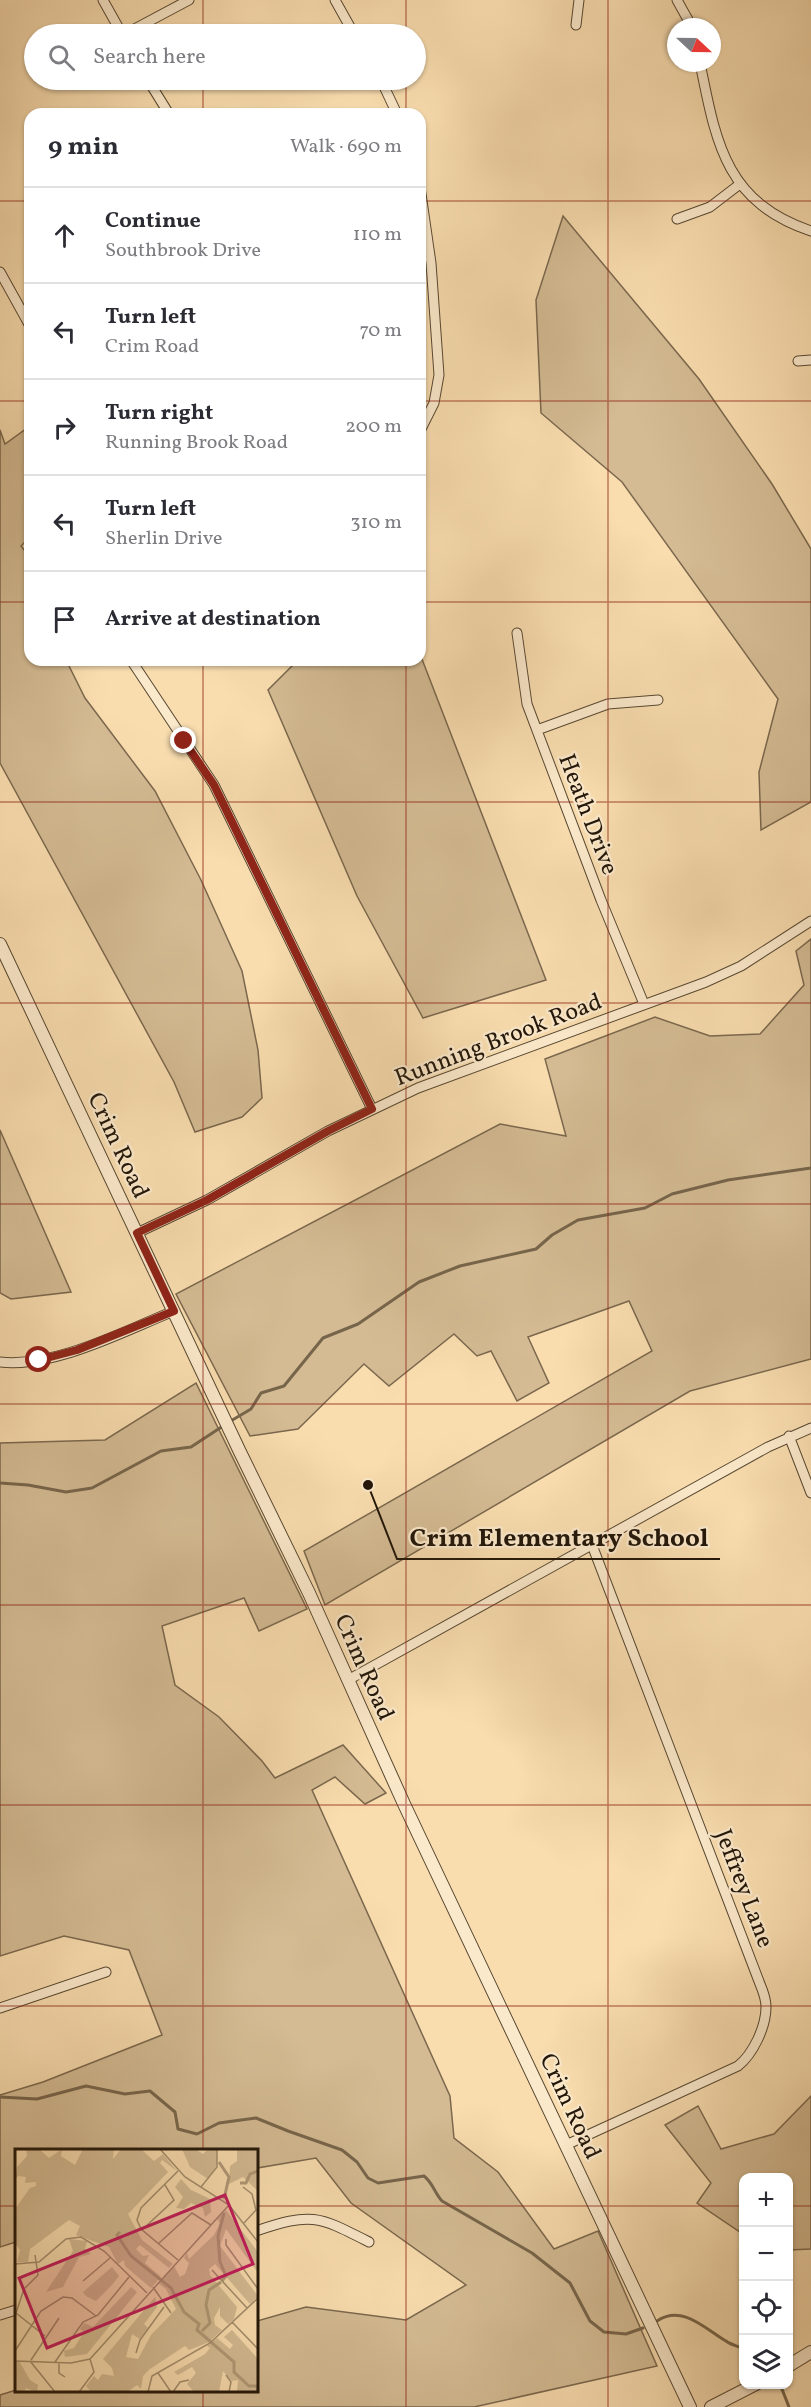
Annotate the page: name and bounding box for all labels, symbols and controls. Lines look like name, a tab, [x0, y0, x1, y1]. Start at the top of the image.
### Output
north arrow	[667, 18, 721, 72]
search box	[24, 24, 426, 90]
icon: search	[45, 41, 78, 74]
text: Search here	[93, 42, 206, 73]
text: 9 min	[48, 129, 119, 165]
text: Walk · 690 m	[290, 133, 402, 161]
text: Continue	[105, 206, 201, 237]
icon: ahead	[48, 219, 81, 252]
text: 110 m	[353, 221, 402, 249]
text: Southbrook Drive	[105, 237, 261, 265]
text: Turn left	[105, 302, 196, 333]
icon: left	[48, 315, 81, 348]
text: 70 m	[359, 317, 402, 345]
text: Crim Road	[105, 333, 199, 361]
text: Turn right	[105, 398, 213, 429]
icon: right	[48, 411, 81, 444]
text: 200 m	[345, 413, 402, 441]
text: Running Brook Road	[105, 429, 288, 457]
text: Turn left	[105, 494, 196, 525]
icon: left	[48, 507, 81, 540]
text: 310 m	[350, 509, 402, 537]
text: Sherlin Drive	[105, 525, 223, 553]
icon: arrive	[48, 603, 81, 636]
text: Arrive at destination	[105, 604, 321, 635]
route end	[170, 727, 196, 753]
street label: Heath Drive	[548, 749, 626, 880]
street label: Running Brook Road	[390, 986, 607, 1096]
street label: Crim Road	[78, 1087, 157, 1204]
route start	[25, 1346, 51, 1372]
callout: Crim Elementary School	[397, 1515, 720, 1559]
text: Crim Elementary School	[410, 1521, 709, 1557]
street label: Crim Road	[325, 1609, 402, 1726]
street label: Jeffrey Lane	[705, 1824, 781, 1953]
street label: Crim Road	[530, 2048, 609, 2165]
inset map	[15, 2149, 258, 2392]
map controls	[739, 2173, 793, 2389]
button: +	[739, 2173, 793, 2227]
button: −	[739, 2227, 793, 2281]
button: locate	[739, 2281, 793, 2335]
button: layers	[739, 2335, 793, 2389]

